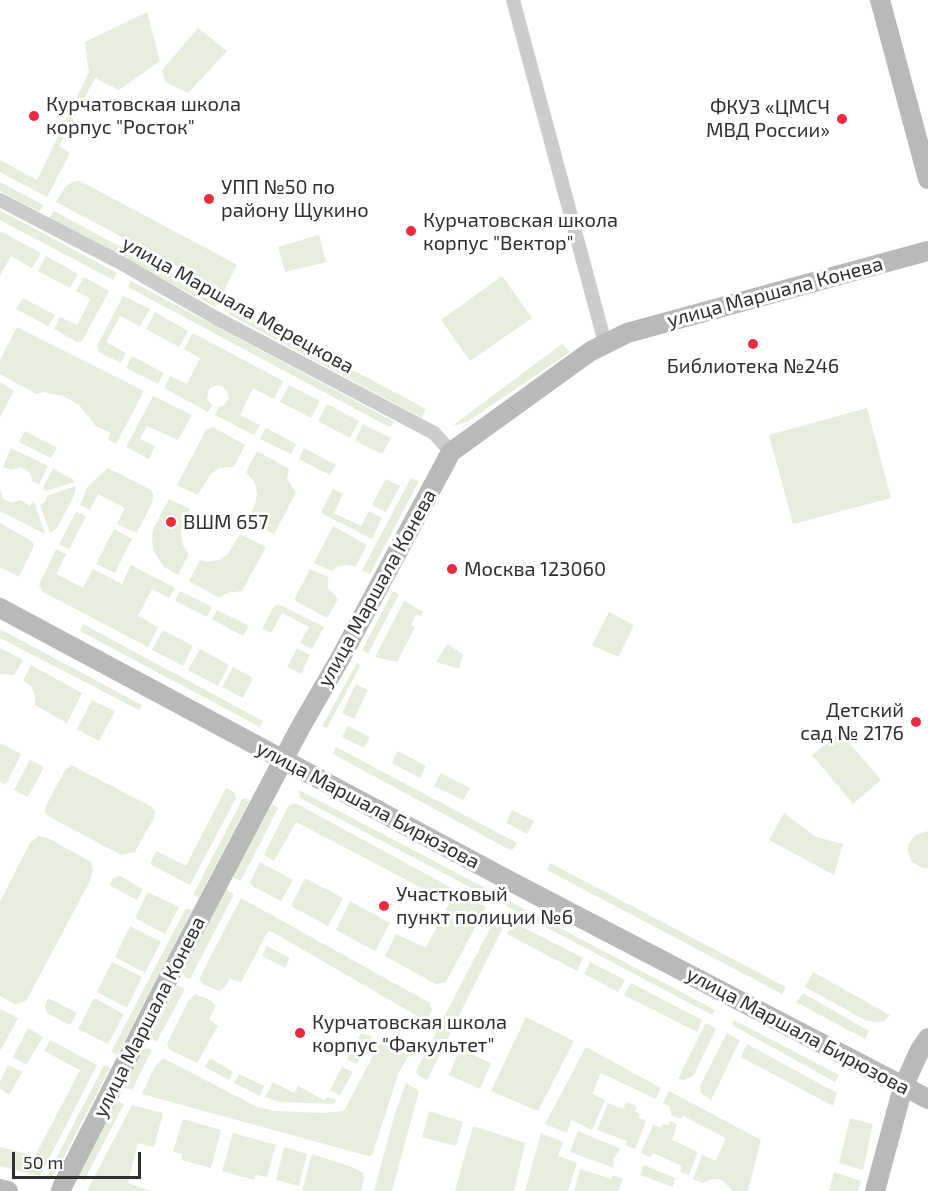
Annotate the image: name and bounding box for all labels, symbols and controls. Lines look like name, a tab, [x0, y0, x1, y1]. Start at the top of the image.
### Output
place label: Курчатовская школа корпус "Росток"	[46, 92, 241, 139]
place label: ФКУЗ «ЦМСЧ МВД России»	[706, 95, 830, 142]
marker: Курчатовская школа корпус "Росток"	[27, 109, 41, 123]
marker: ФКУЗ «ЦМСЧ МВД России»	[835, 112, 849, 126]
place label: УПП №50 по району Щукино	[221, 175, 369, 222]
marker: УПП №50 по району Щукино	[202, 192, 216, 206]
place label: Курчатовская школа корпус "Вектор"	[423, 208, 618, 255]
marker: Курчатовская школа корпус "Вектор"	[404, 224, 418, 238]
street label: улица Маршала Мерецкова	[118, 231, 358, 379]
street label: улица Маршала Конева	[665, 252, 885, 332]
marker: Библиотека №246	[746, 337, 760, 351]
place label: Библиотека №246	[667, 354, 839, 378]
street label: улица Маршала Конева	[313, 485, 441, 691]
place label: ВШM 657	[183, 510, 268, 534]
marker: ВШM 657	[164, 515, 178, 529]
place label: Москва 123060	[464, 557, 606, 581]
marker: Москва 123060	[445, 562, 459, 576]
place label: Детский сад № 2176	[800, 698, 904, 745]
marker: Детский сад № 2176	[909, 715, 923, 729]
street label: улица Маршала Бирюзова	[252, 736, 484, 874]
place label: Участковый пункт полиции №6	[396, 882, 573, 929]
marker: Участковый пункт полиции №6	[377, 899, 391, 913]
street label: улица Маршала Конева	[88, 913, 210, 1121]
street label: улица Маршала Бирюзова	[682, 962, 914, 1100]
place label: Курчатовская школа корпус "Факультет"	[312, 1010, 507, 1057]
marker: Курчатовская школа корпус "Факультет"	[293, 1026, 307, 1040]
scale bar	[15, 1140, 144, 1178]
text: 50 m	[23, 1151, 63, 1173]

